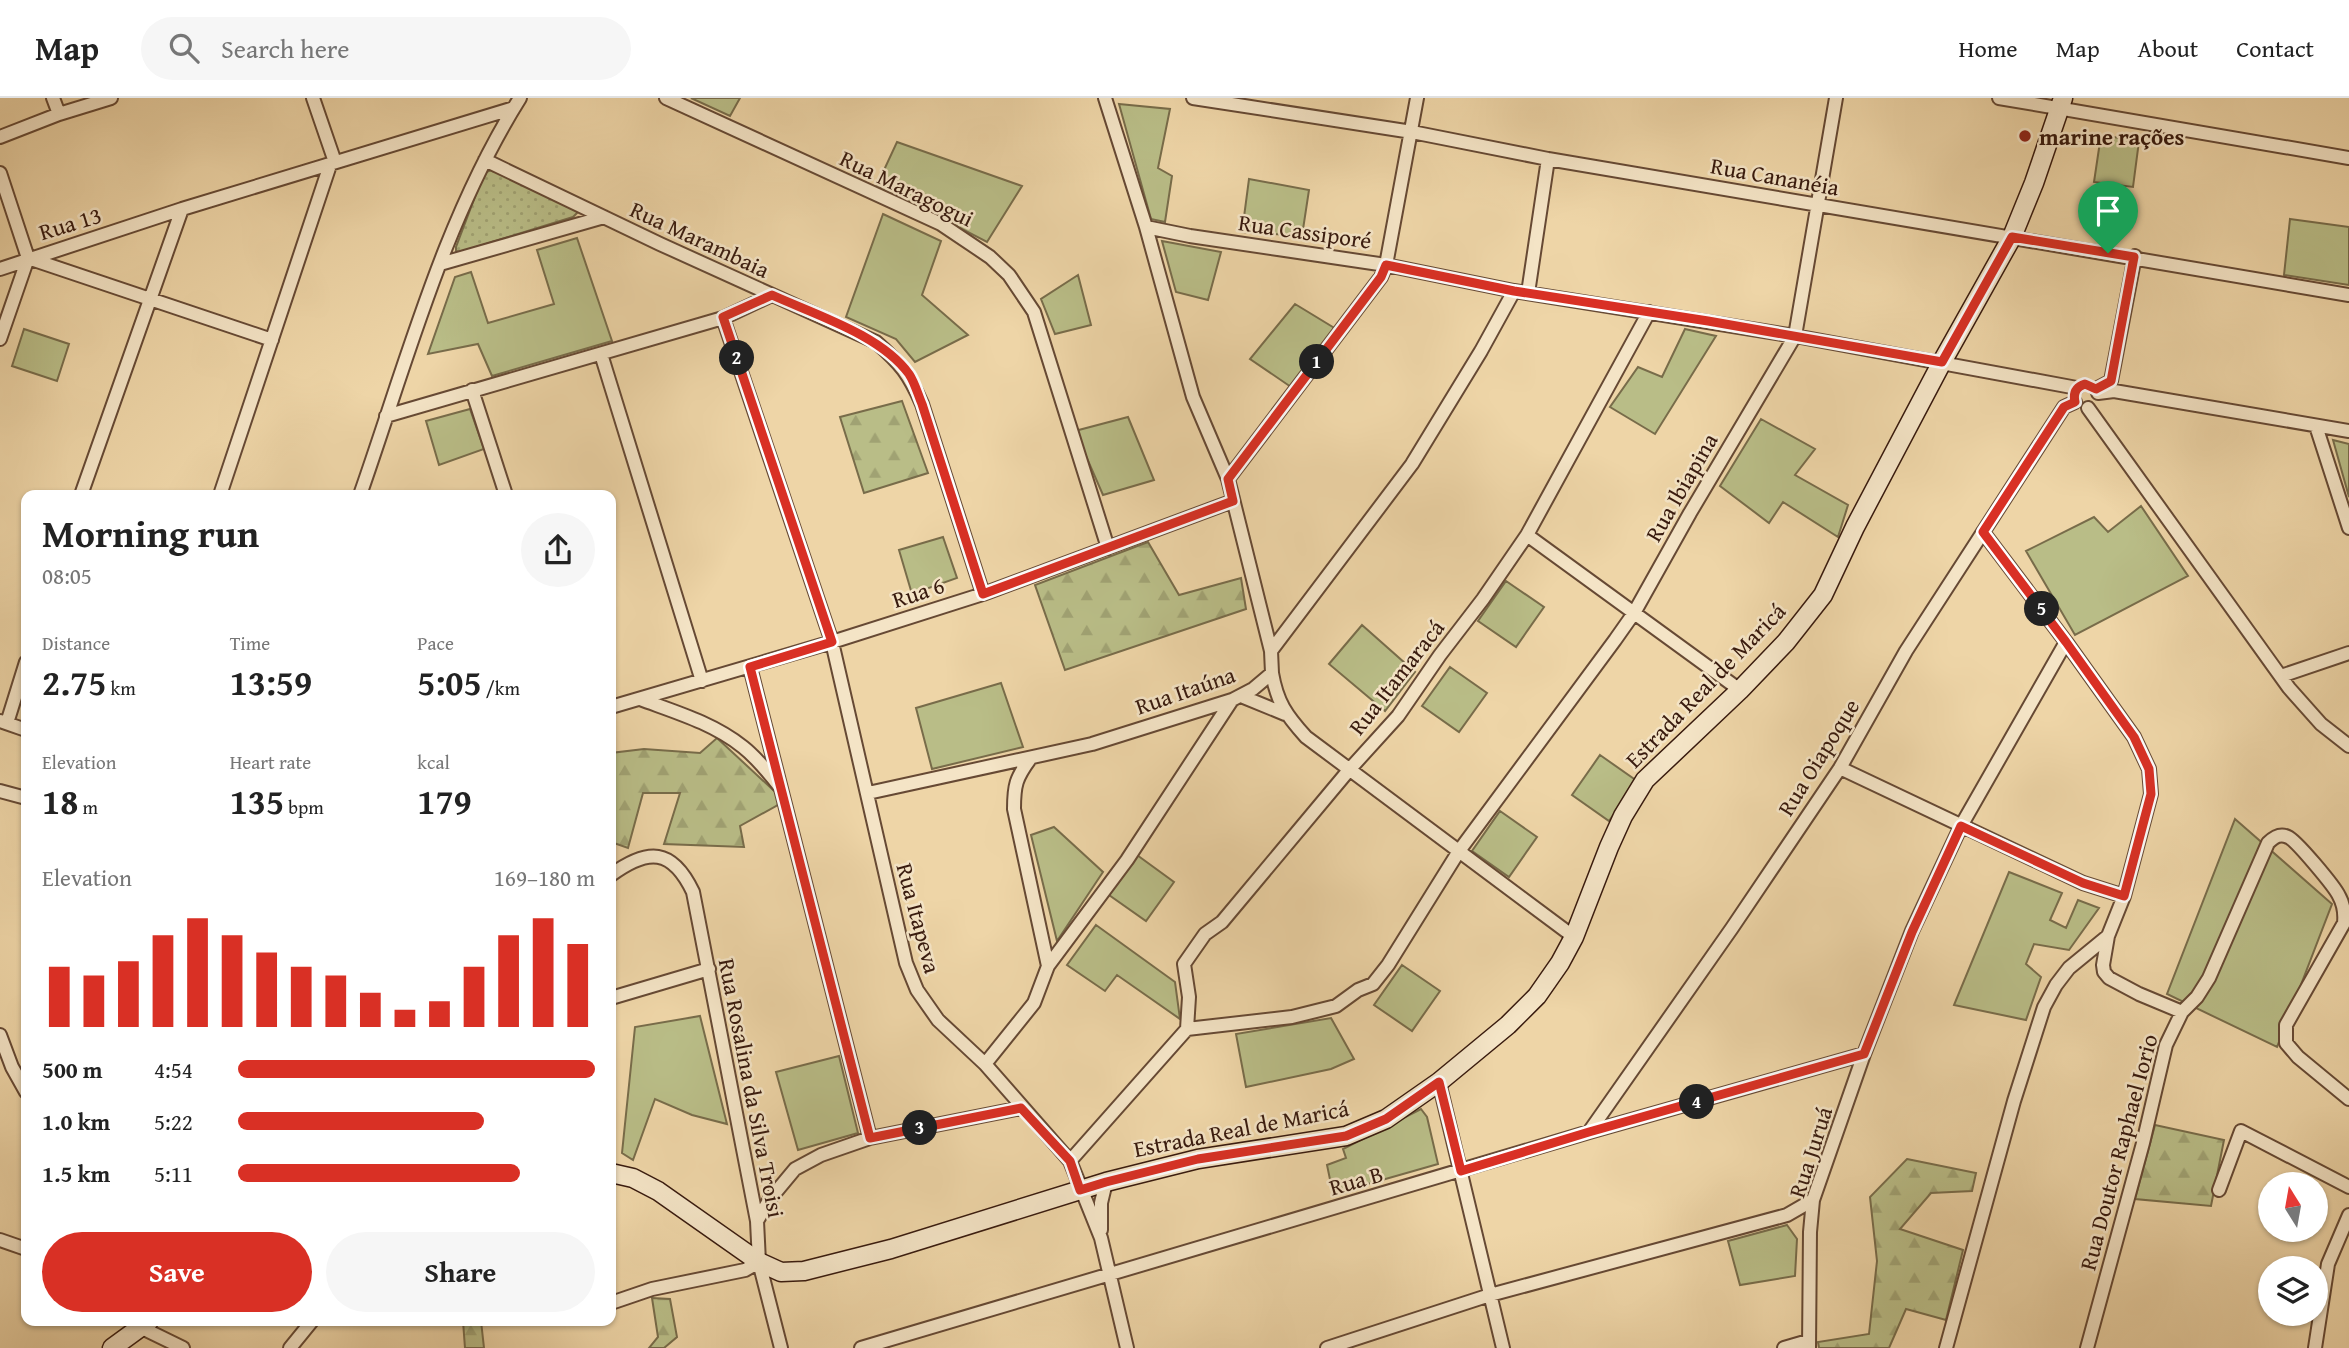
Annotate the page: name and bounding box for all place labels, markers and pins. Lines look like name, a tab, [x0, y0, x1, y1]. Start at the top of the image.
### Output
place label: marine rações	[2039, 120, 2184, 153]
marker: marine rações	[2017, 128, 2033, 144]
pin	[2078, 181, 2138, 253]
pin: 2	[720, 341, 754, 376]
pin: 1	[1300, 344, 1334, 380]
pin: 5	[2024, 592, 2060, 626]
pin: 4	[1680, 1084, 1714, 1119]
pin: 3	[902, 1110, 937, 1146]

